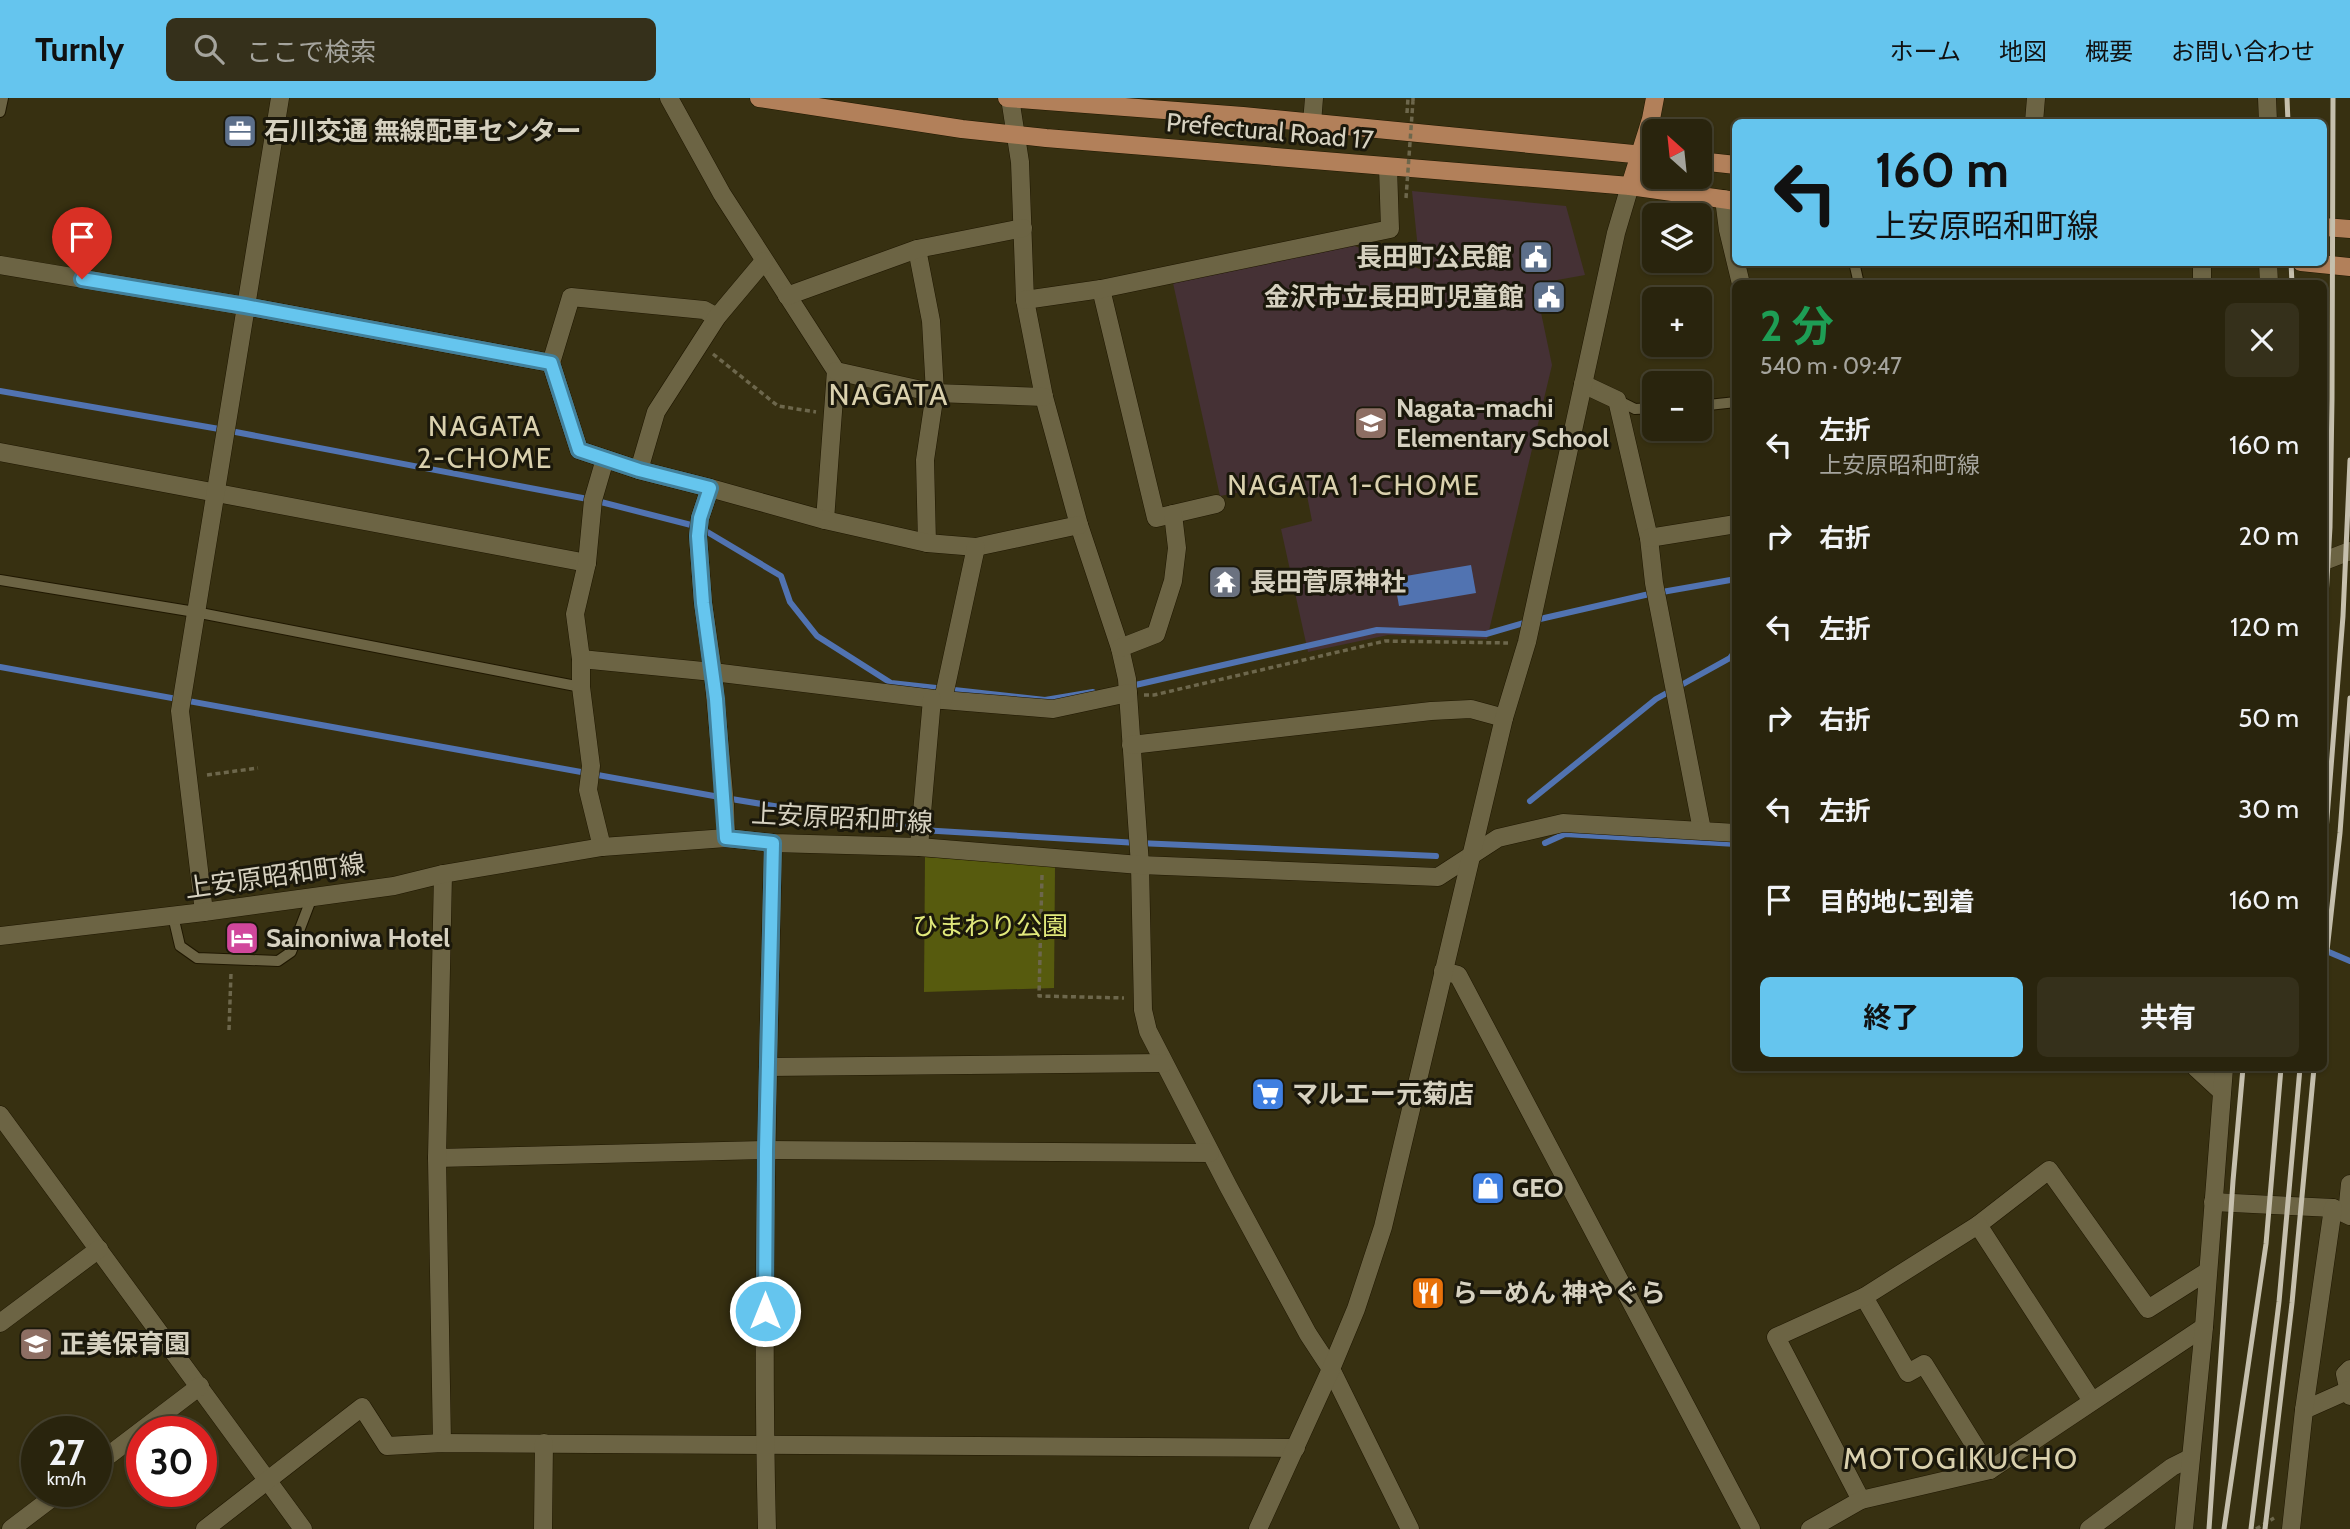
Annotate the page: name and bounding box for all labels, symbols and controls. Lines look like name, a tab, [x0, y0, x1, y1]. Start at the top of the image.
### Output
search box	[166, 18, 656, 81]
text: Turnly	[35, 29, 124, 69]
icon: search	[190, 30, 228, 68]
text: ここで検索	[246, 36, 376, 68]
text: ホーム	[1890, 37, 1961, 66]
text: 地図	[1999, 37, 2047, 66]
text: 概要	[2085, 37, 2133, 66]
text: お問い合わせ	[2171, 37, 2315, 66]
street label: Prefectural Road 17	[1165, 106, 1375, 156]
office icon: 石川交通 無線配車センター	[221, 112, 259, 150]
place label: 石川交通 無線配車センター	[264, 115, 582, 147]
north arrow	[1642, 119, 1712, 189]
map controls	[1642, 119, 1712, 441]
text: 160 m	[1875, 140, 2009, 199]
icon: left	[1760, 147, 1851, 238]
button: layers	[1642, 203, 1712, 273]
text: 上安原昭和町線	[1875, 206, 2099, 245]
pin	[52, 207, 112, 279]
icon: arrive	[63, 218, 101, 256]
public building icon: 長田町公民館	[1517, 238, 1555, 276]
place label: 長田町公民館	[1356, 241, 1512, 273]
public building icon: 金沢市立長田町児童館	[1530, 278, 1568, 316]
place label: 金沢市立長田町児童館	[1264, 281, 1524, 313]
button: +	[1642, 287, 1712, 357]
text: 2 分	[1760, 300, 1834, 352]
button: close	[2225, 303, 2299, 377]
text: 540 m · 09:47	[1760, 352, 1902, 380]
button: −	[1642, 371, 1712, 441]
district label: NAGATA	[828, 376, 950, 413]
place label: Nagata-machi Elementary School	[1396, 392, 1609, 454]
school or university icon: Nagata-machi Elementary School	[1352, 404, 1390, 442]
district label: NAGATA 2-CHOME	[417, 409, 553, 475]
text: 左折	[1819, 414, 1871, 446]
icon: left	[1760, 426, 1798, 464]
text: 160 m	[2229, 429, 2299, 461]
text: 上安原昭和町線	[1819, 451, 1980, 479]
district label: NAGATA 1-CHOME	[1227, 468, 1481, 502]
icon: right	[1760, 517, 1798, 555]
text: 20 m	[2239, 520, 2299, 552]
text: 右折	[1819, 522, 1871, 554]
temple icon: 長田菅原神社	[1206, 563, 1244, 601]
place label: 長田菅原神社	[1250, 566, 1406, 598]
icon: left	[1760, 608, 1798, 646]
text: 120 m	[2230, 611, 2299, 643]
text: 左折	[1819, 613, 1871, 645]
icon: right	[1760, 699, 1798, 737]
text: 50 m	[2238, 702, 2299, 734]
text: 右折	[1819, 704, 1871, 736]
icon: left	[1760, 790, 1798, 828]
text: 30 m	[2238, 793, 2299, 825]
text: 左折	[1819, 795, 1871, 827]
street label: 上安原昭和町線	[750, 797, 934, 839]
street label: 上安原昭和町線	[183, 847, 367, 905]
icon: arrive	[1760, 881, 1798, 919]
text: 160 m	[2229, 884, 2299, 916]
text: 目的地に到着	[1819, 886, 1975, 918]
park label: ひまわり公園	[912, 910, 1068, 942]
hotel icon: Sainoniwa Hotel	[223, 919, 261, 957]
place label: Sainoniwa Hotel	[266, 922, 450, 954]
button: 終了	[1760, 977, 2023, 1057]
button: 共有	[2037, 977, 2299, 1057]
supermarket icon: マルエー元菊店	[1249, 1075, 1287, 1113]
place label: マルエー元菊店	[1292, 1078, 1474, 1110]
shop icon: GEO	[1469, 1169, 1507, 1207]
place label: GEO	[1512, 1172, 1564, 1204]
position arrow	[728, 1274, 802, 1348]
restaurant icon: らーめん 神やぐら	[1409, 1274, 1447, 1312]
place label: らーめん 神やぐら	[1452, 1277, 1666, 1309]
school or university icon: 正美保育園	[17, 1325, 55, 1363]
place label: 正美保育園	[60, 1328, 190, 1360]
speed limit sign: 30	[126, 1416, 217, 1507]
text: 27	[48, 1431, 85, 1474]
district label: MOTOGIKUCHO	[1843, 1440, 2079, 1477]
text: km/h	[47, 1468, 86, 1490]

